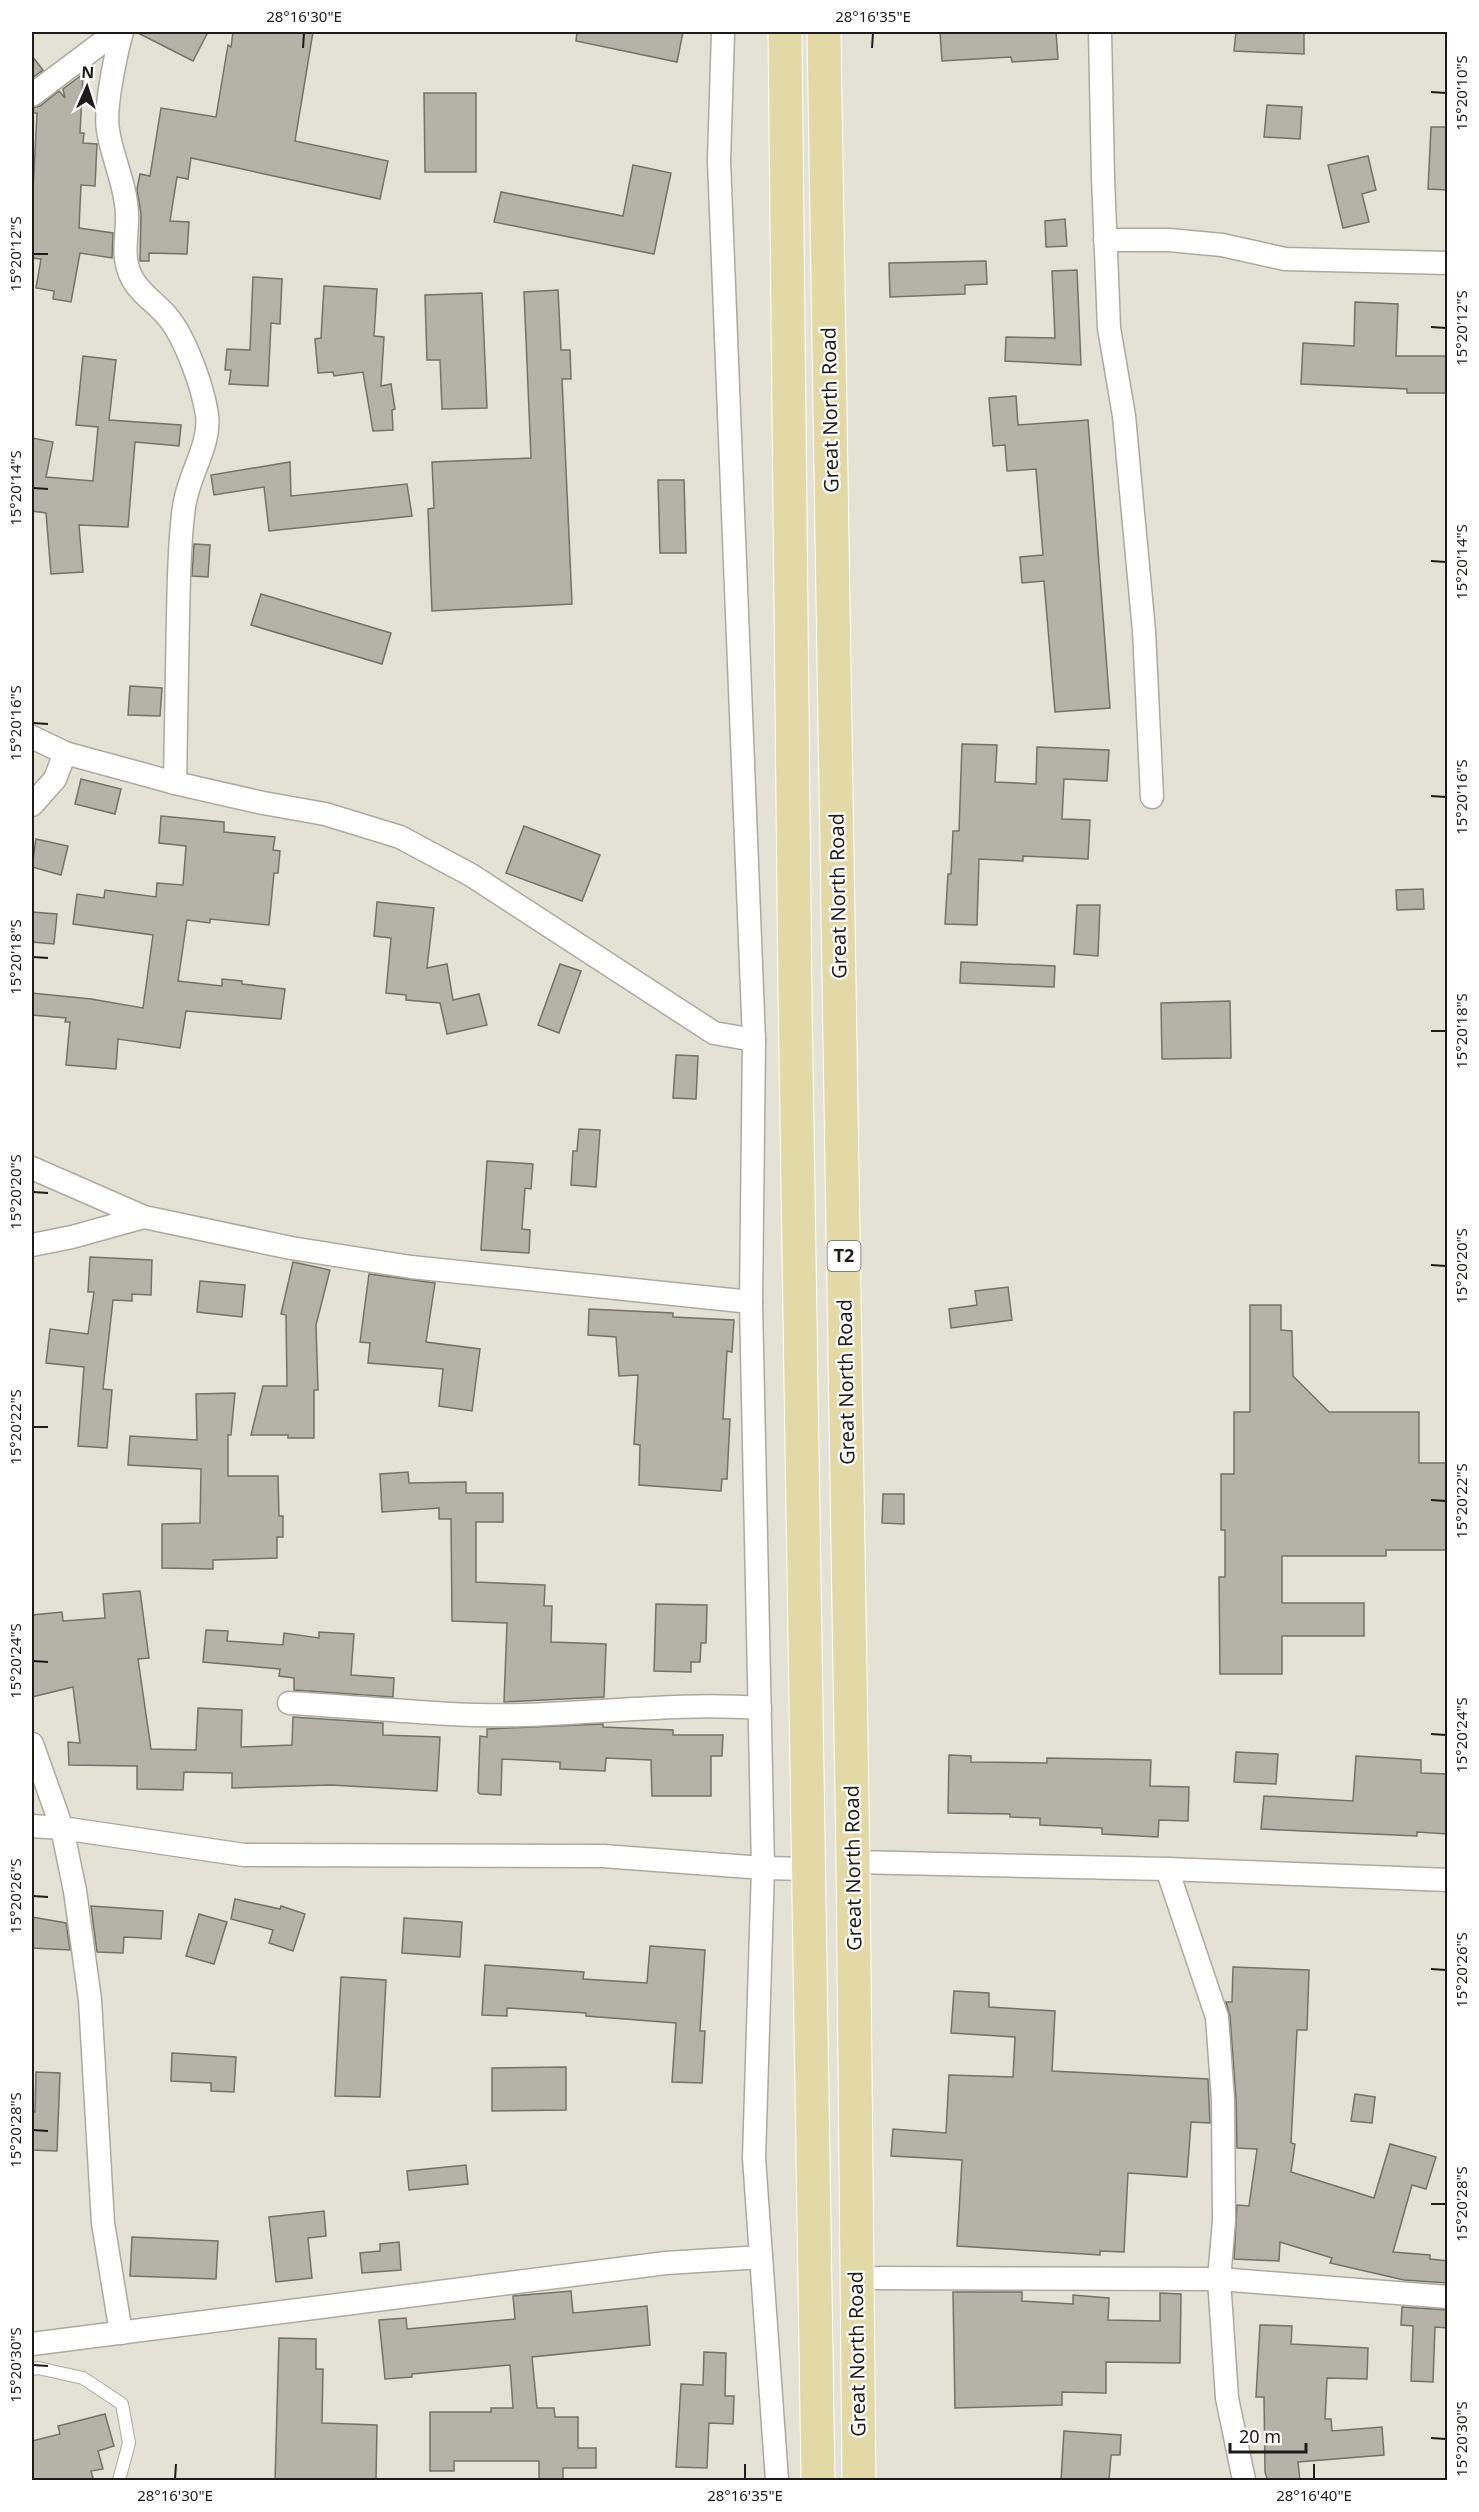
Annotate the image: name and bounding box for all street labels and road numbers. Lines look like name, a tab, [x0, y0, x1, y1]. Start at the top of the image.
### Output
street label: Great North Road	[815, 327, 844, 493]
street label: Great North Road	[823, 813, 852, 979]
road number: T2	[828, 1241, 860, 1271]
street label: Great North Road	[831, 1299, 860, 1465]
street label: Great North Road	[838, 1785, 867, 1951]
street label: Great North Road	[842, 2271, 871, 2437]

